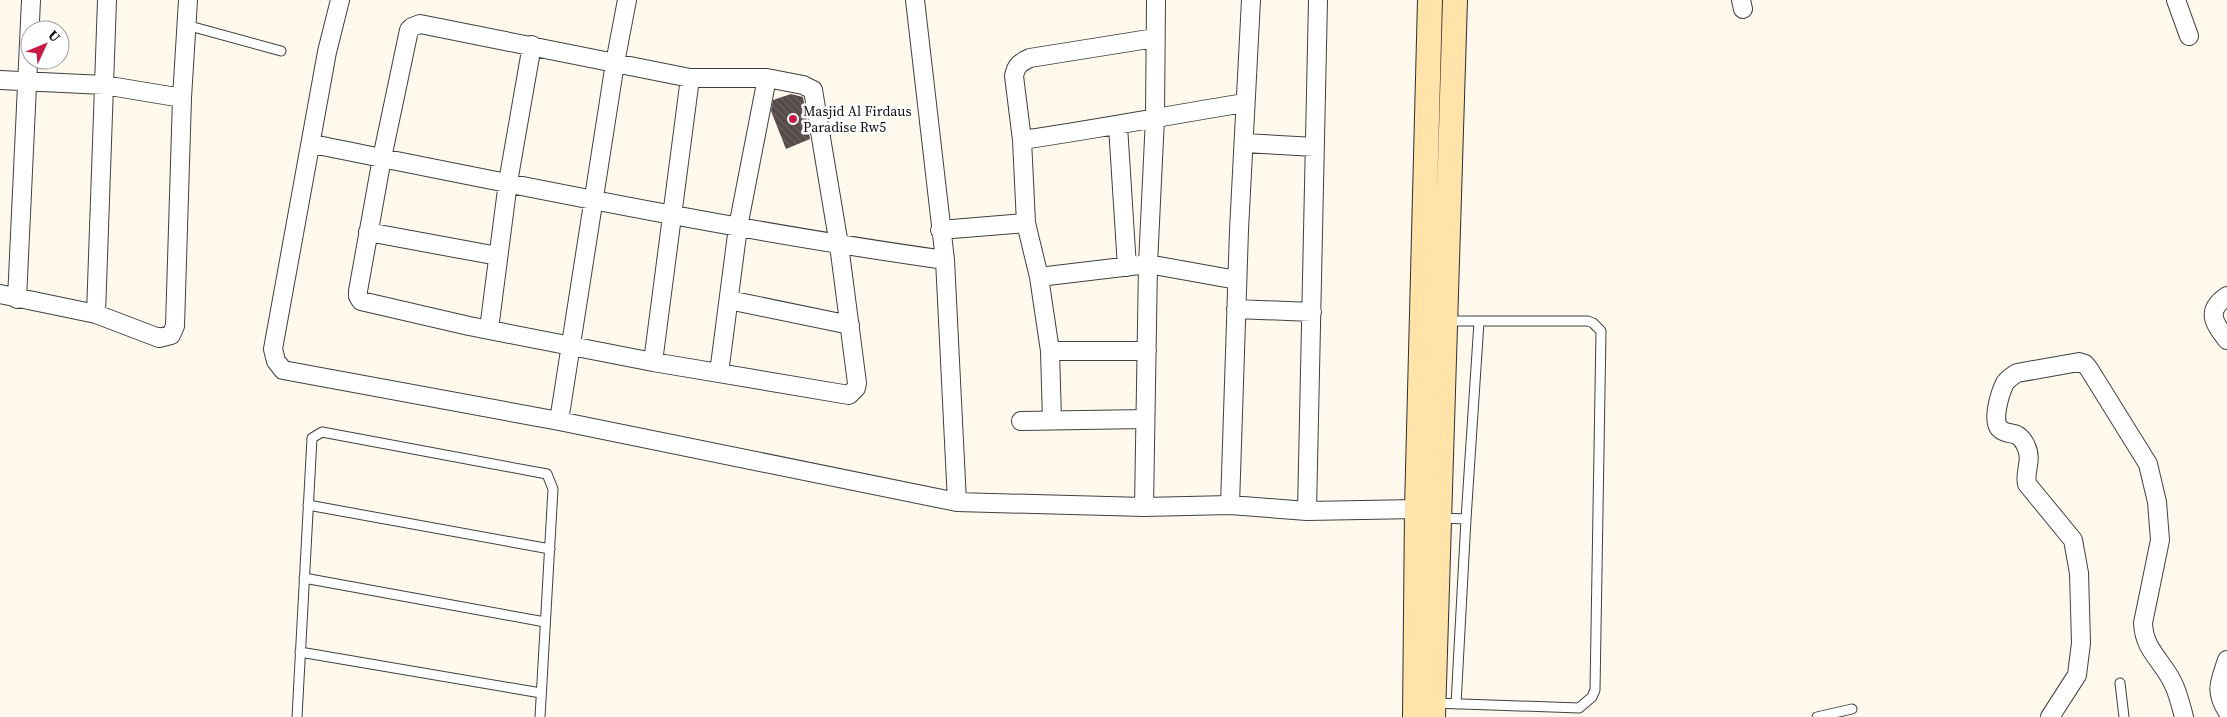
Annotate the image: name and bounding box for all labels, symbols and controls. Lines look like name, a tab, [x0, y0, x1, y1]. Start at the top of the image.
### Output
north arrow	[20, 20, 70, 70]
text: U	[44, 25, 65, 47]
place label: Masjid Al Firdaus Paradise Rw5	[803, 101, 912, 137]
marker: Masjid Al Firdaus Paradise Rw5	[787, 113, 799, 125]

